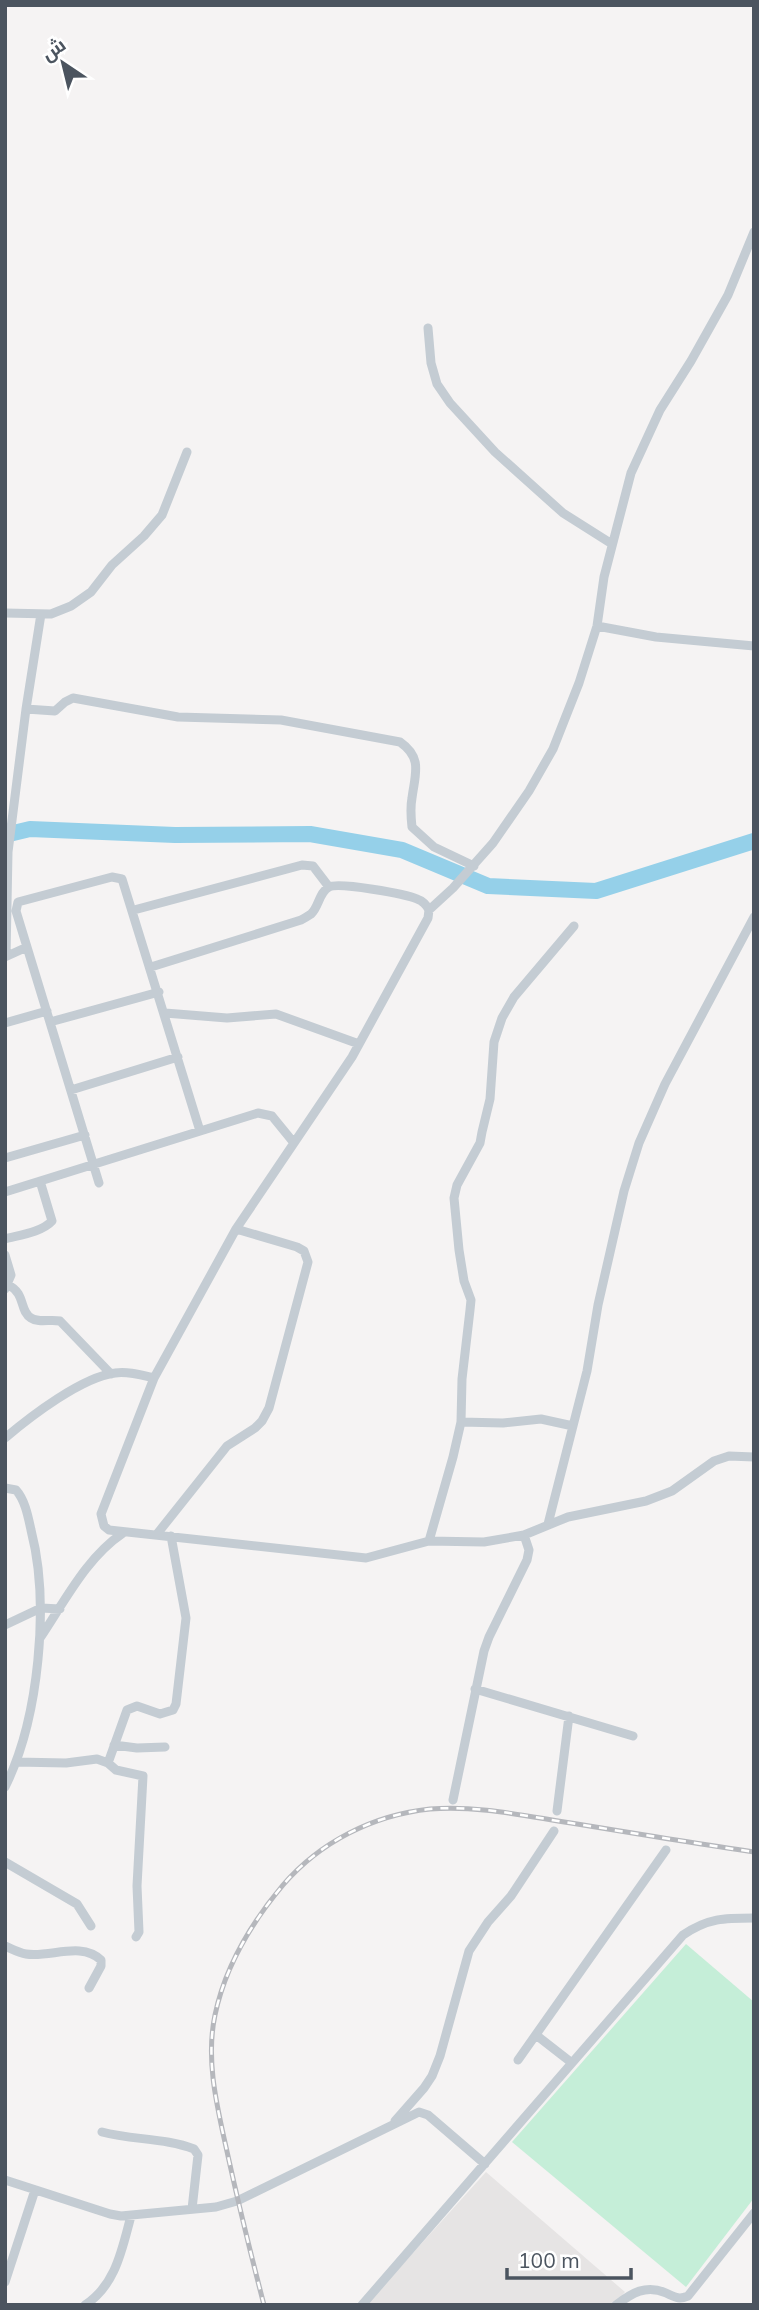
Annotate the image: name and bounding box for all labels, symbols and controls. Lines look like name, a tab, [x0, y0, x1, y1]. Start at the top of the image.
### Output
north arrow	[28, 28, 98, 98]
text: ش	[36, 32, 70, 66]
scale bar	[507, 2236, 631, 2280]
text: 100 m	[518, 2247, 580, 2273]

